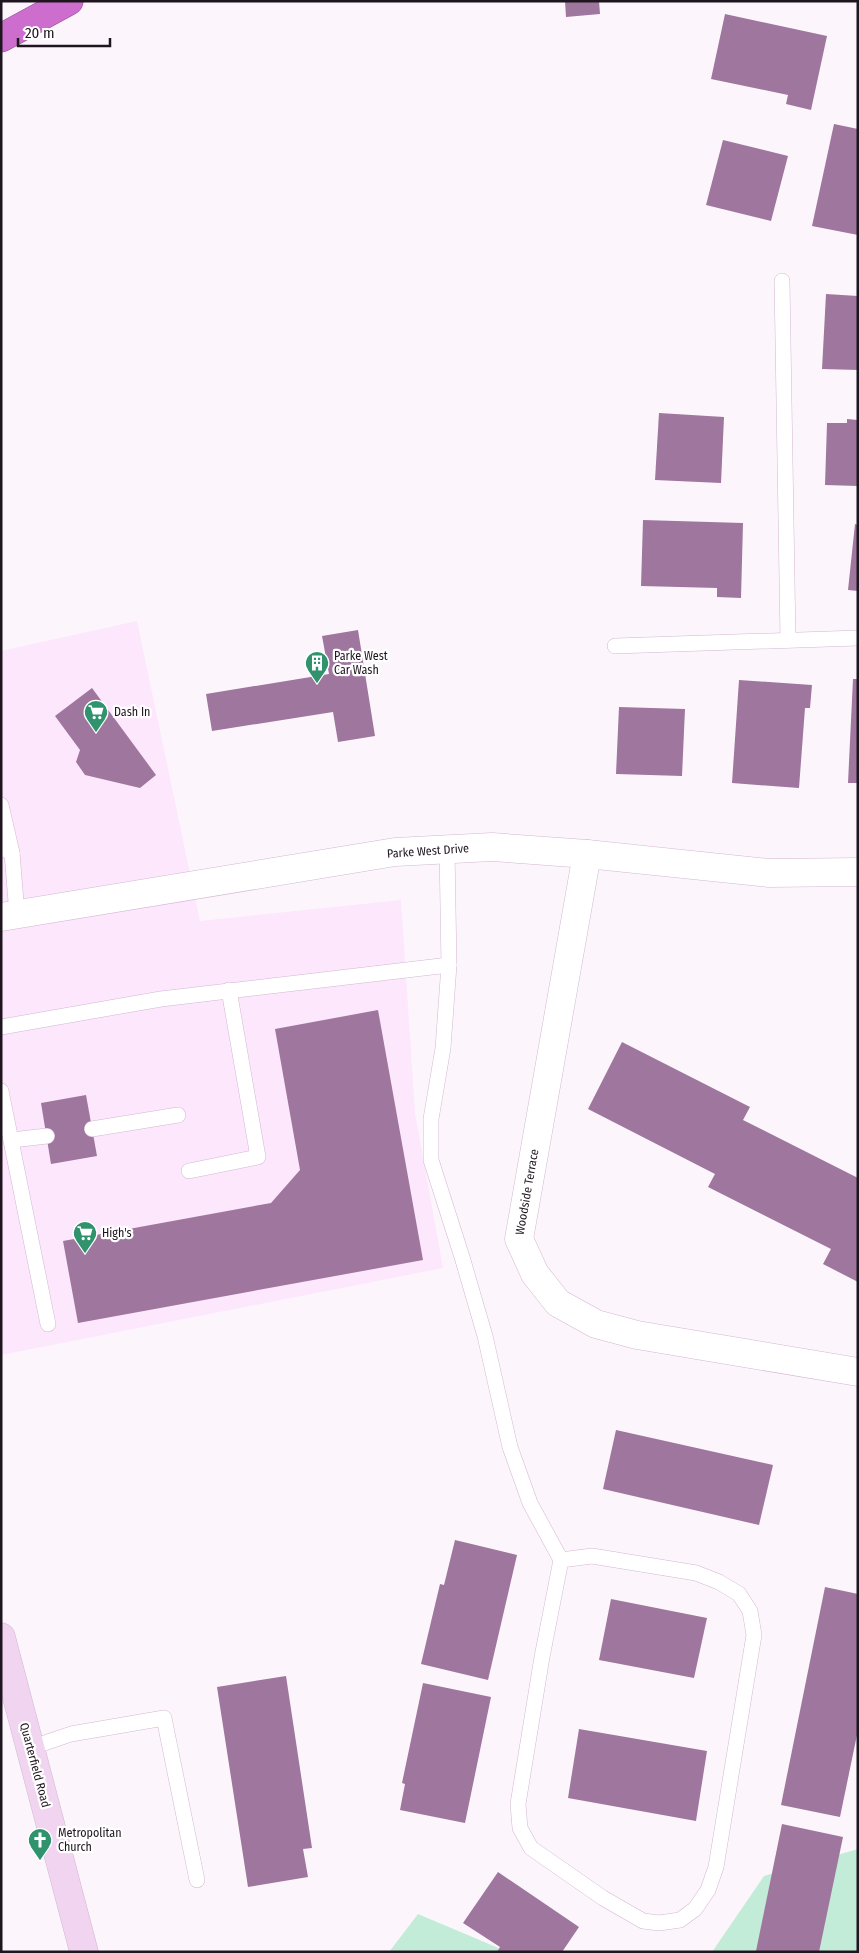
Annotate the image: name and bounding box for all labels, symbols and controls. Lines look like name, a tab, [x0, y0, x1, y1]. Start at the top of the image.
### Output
scale bar	[18, 15, 110, 47]
text: 20 m	[25, 24, 55, 42]
place label: Parke West Car Wash	[334, 649, 388, 677]
building icon: Parke West Car Wash	[304, 650, 330, 684]
supermarket icon: Dash In	[83, 699, 109, 733]
place label: Dash In	[114, 705, 150, 719]
street label: Parke West Drive	[387, 841, 469, 861]
street label: Woodside Terrace	[513, 1148, 541, 1236]
supermarket icon: High's	[72, 1220, 98, 1254]
place label: High's	[102, 1226, 132, 1240]
street label: Quarterfield Road	[17, 1721, 53, 1809]
place label: Metropolitan Church	[58, 1826, 121, 1854]
church icon: Metropolitan Church	[27, 1827, 53, 1861]

